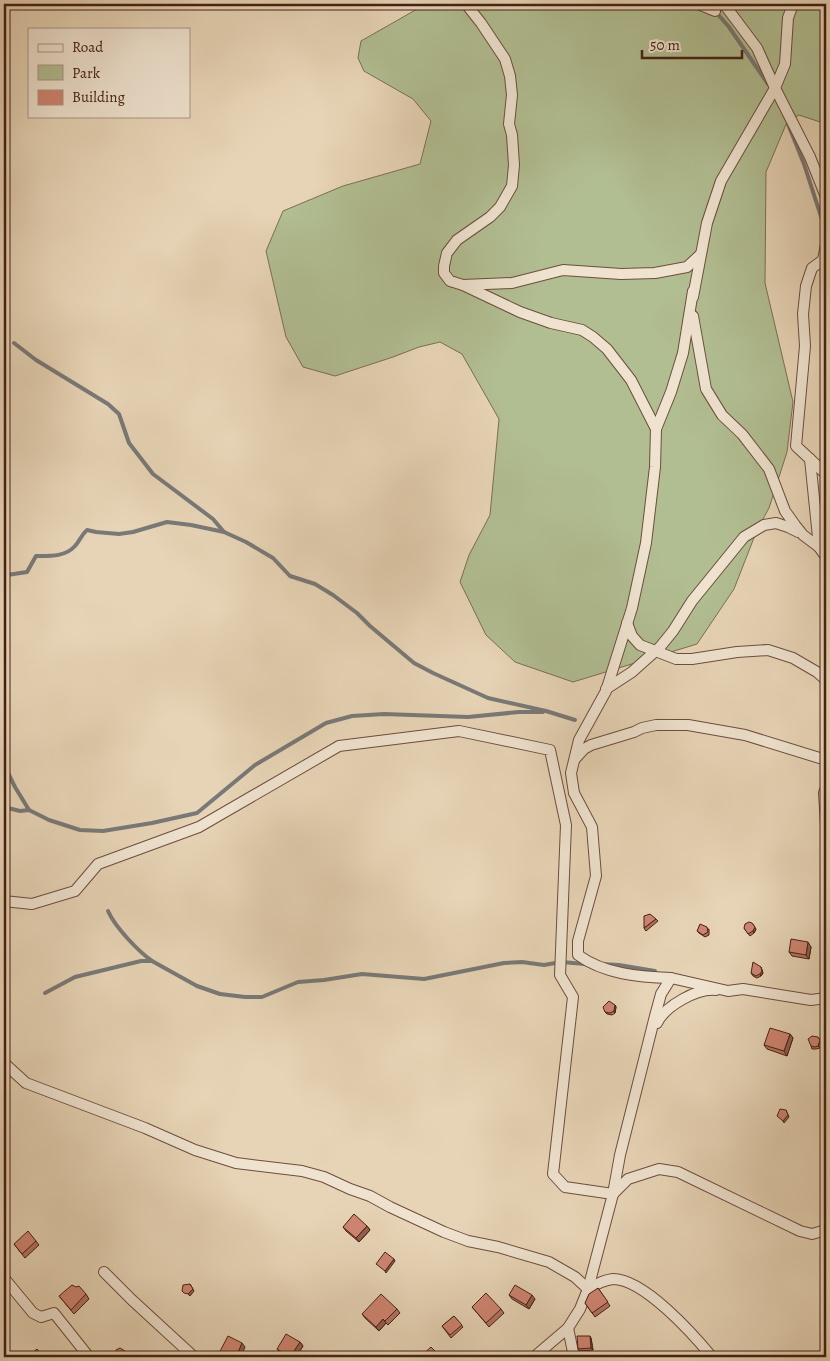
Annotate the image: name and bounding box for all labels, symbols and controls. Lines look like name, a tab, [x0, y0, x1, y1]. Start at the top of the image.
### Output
legend	[28, 28, 190, 118]
scale bar	[642, 28, 742, 60]
text: 50 m	[650, 35, 680, 55]
text: Road	[72, 37, 104, 57]
text: Park	[72, 63, 101, 83]
text: Building	[72, 87, 125, 107]

